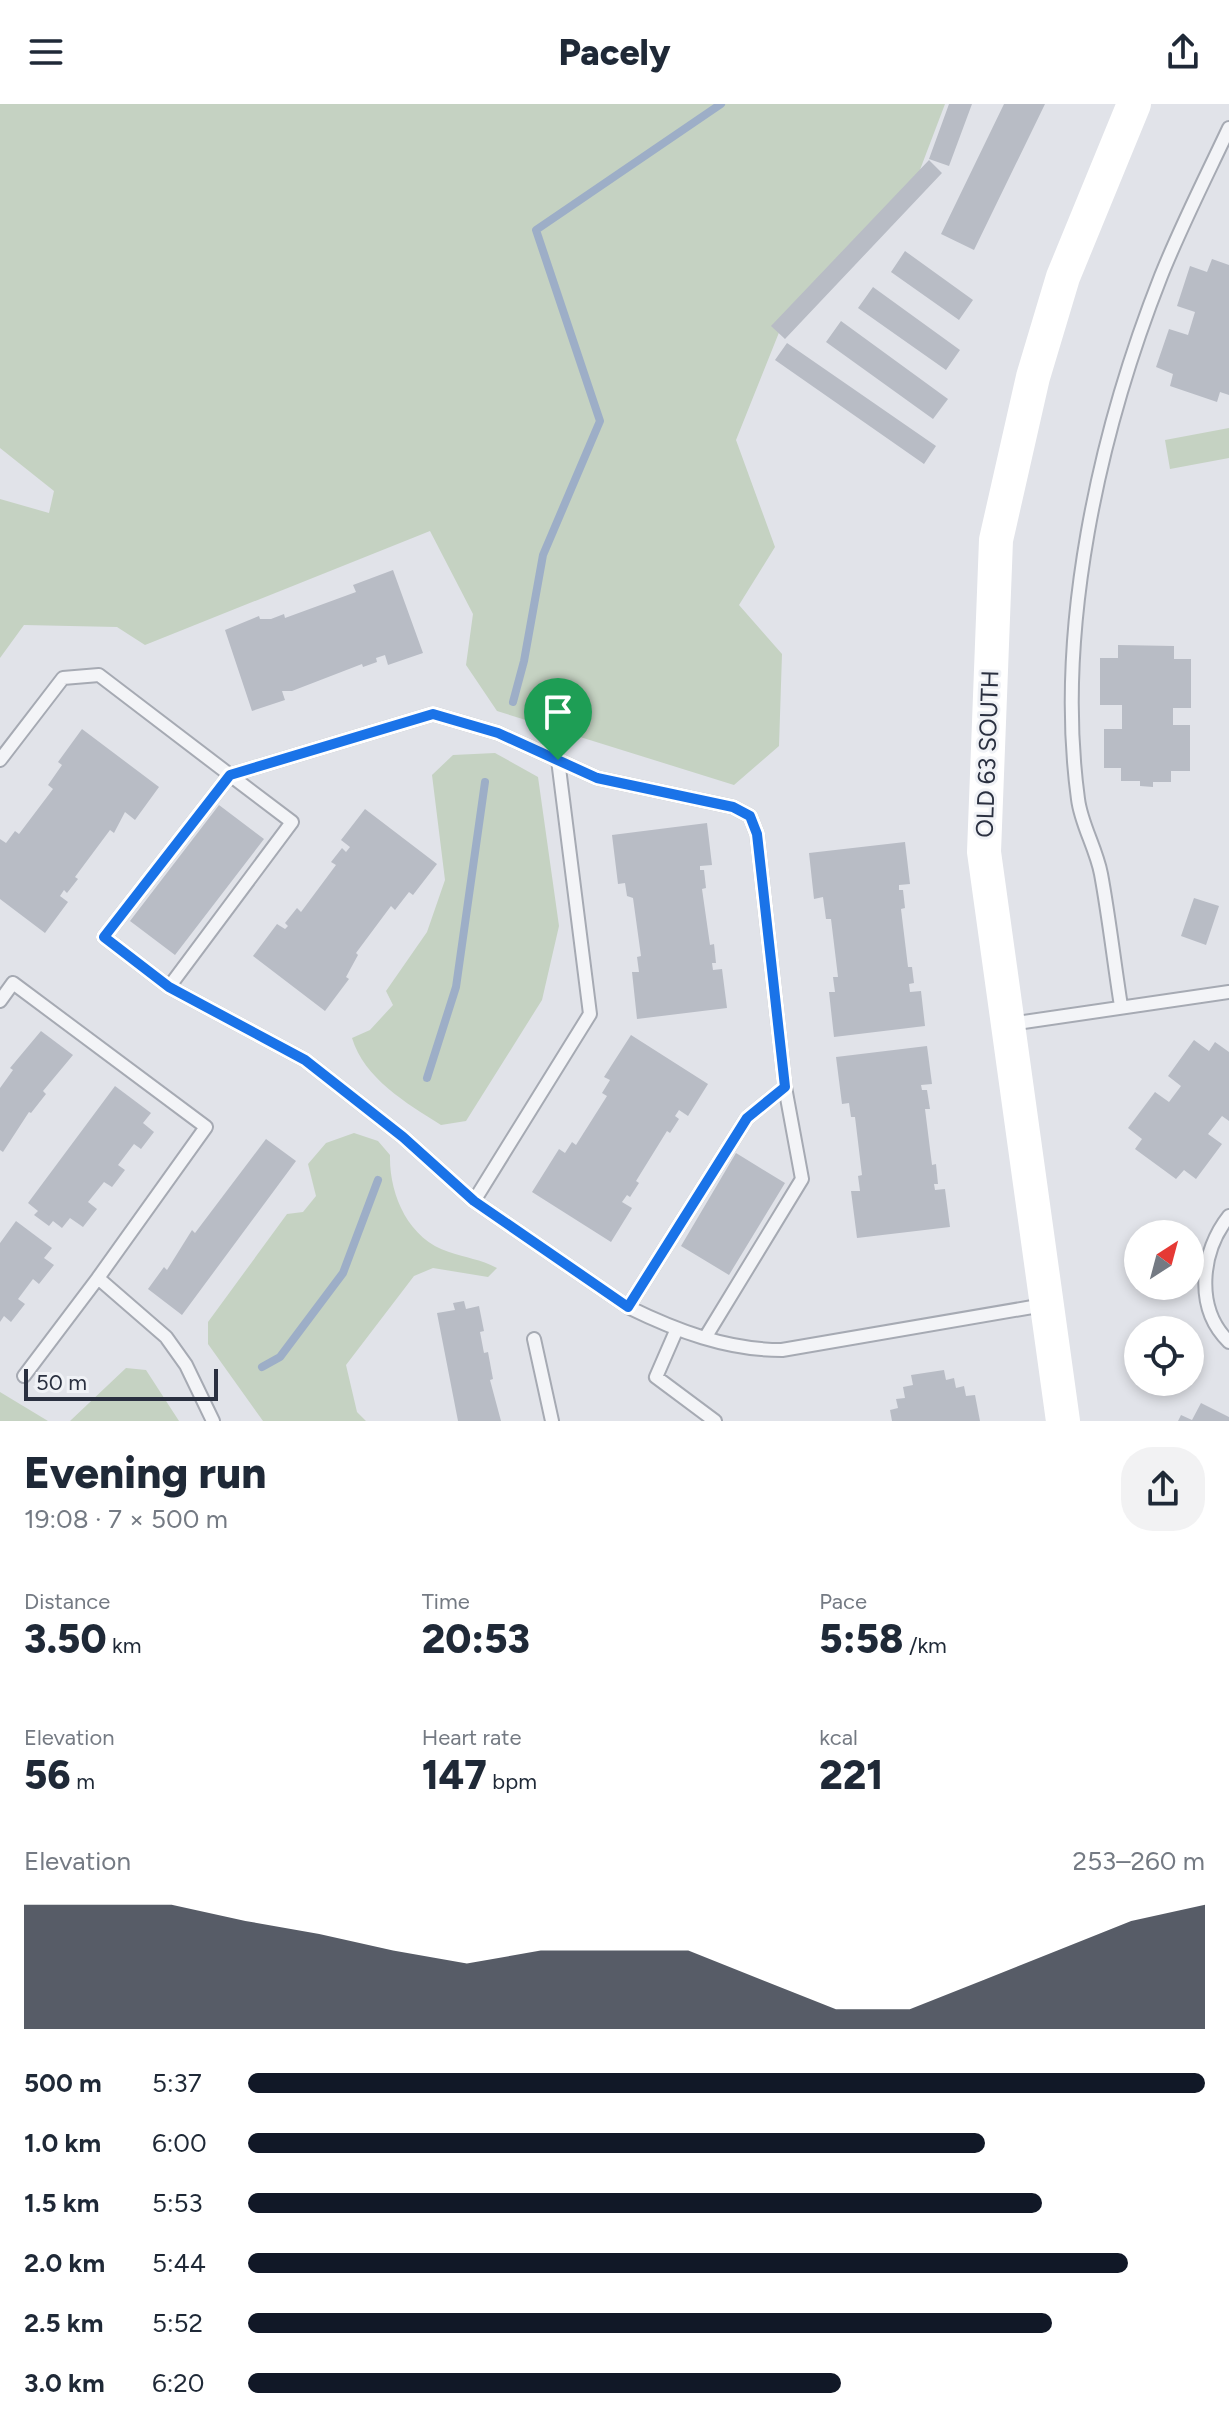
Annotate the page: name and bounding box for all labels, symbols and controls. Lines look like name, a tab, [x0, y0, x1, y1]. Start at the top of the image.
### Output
icon: menu	[24, 30, 68, 74]
icon: share	[1161, 30, 1205, 74]
text: Pacely	[559, 31, 670, 74]
street label: OLD 63 SOUTH	[970, 670, 1004, 838]
pin	[524, 678, 592, 760]
icon: arrive	[536, 690, 580, 734]
north arrow	[1124, 1220, 1204, 1300]
map controls	[1124, 1220, 1204, 1396]
button: locate	[1124, 1316, 1204, 1396]
scale bar	[24, 1365, 218, 1401]
text: 50 m	[36, 1369, 87, 1396]
text: Evening run	[24, 1446, 266, 1499]
button: share	[1121, 1447, 1205, 1531]
text: 19:08 · 7 × 500 m	[24, 1503, 228, 1535]
text: Distance	[24, 1588, 110, 1615]
text: Time	[422, 1588, 470, 1615]
text: Pace	[819, 1588, 867, 1615]
text: 3.50	[24, 1615, 107, 1663]
text: 20:53	[422, 1615, 530, 1663]
text: 5:58	[819, 1615, 903, 1663]
text: km	[107, 1632, 141, 1659]
text: /km	[903, 1632, 947, 1659]
text: Elevation	[24, 1724, 114, 1751]
text: Heart rate	[422, 1724, 522, 1751]
text: kcal	[819, 1724, 858, 1751]
text: 56	[24, 1751, 71, 1799]
text: 147	[422, 1751, 487, 1799]
text: 221	[819, 1751, 883, 1799]
text: m	[71, 1768, 95, 1795]
text: bpm	[487, 1768, 537, 1795]
text: Elevation	[24, 1845, 131, 1877]
text: 253–260 m	[1073, 1845, 1205, 1877]
text: 500 m	[24, 2067, 102, 2099]
text: 5:37	[152, 2067, 202, 2099]
text: 1.0 km	[24, 2127, 101, 2159]
text: 6:00	[152, 2127, 207, 2159]
text: 1.5 km	[24, 2187, 99, 2219]
text: 5:53	[152, 2187, 203, 2219]
text: 2.0 km	[24, 2247, 105, 2279]
text: 5:44	[152, 2247, 206, 2279]
text: 2.5 km	[24, 2307, 103, 2339]
text: 5:52	[152, 2307, 203, 2339]
text: 3.0 km	[24, 2367, 105, 2399]
text: 6:20	[152, 2367, 205, 2399]

